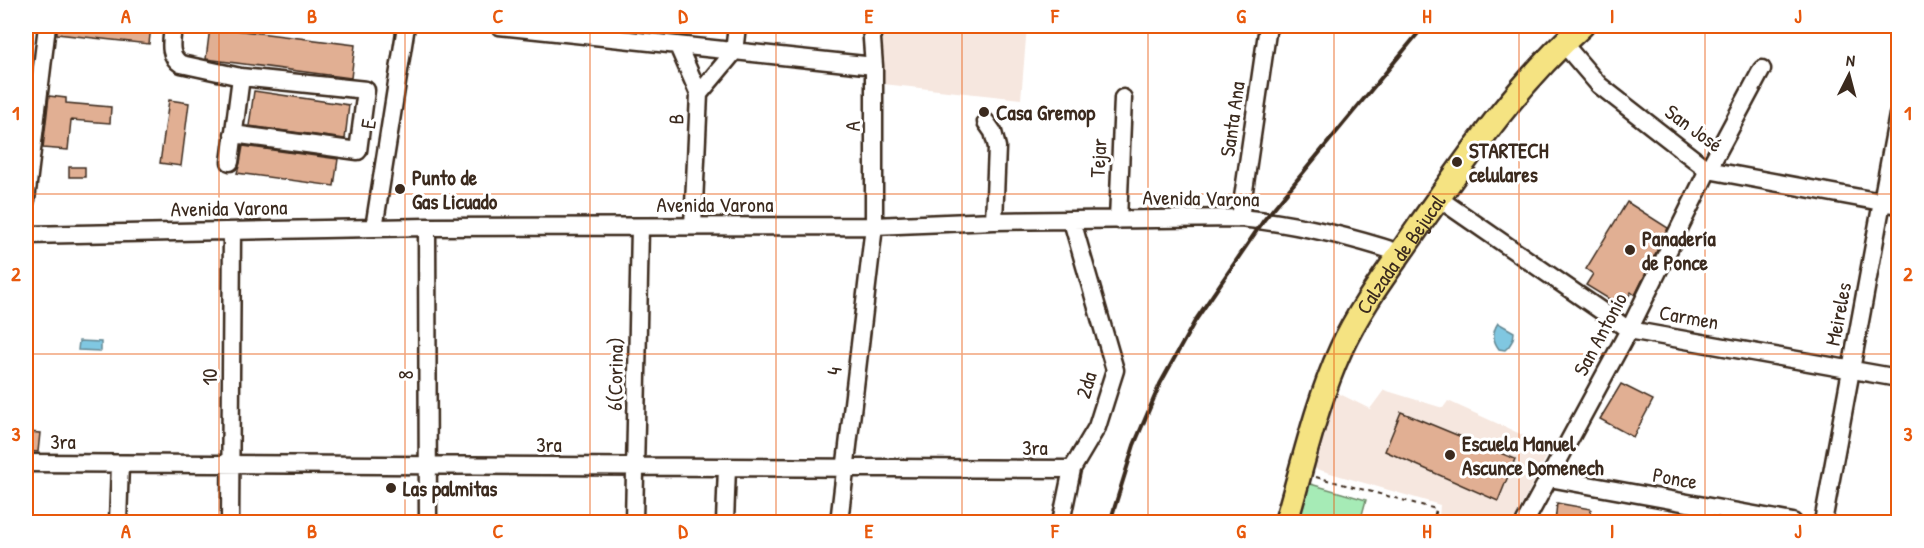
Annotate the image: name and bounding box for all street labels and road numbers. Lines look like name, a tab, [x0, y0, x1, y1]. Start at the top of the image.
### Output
street label: Santa Ana	[1212, 80, 1252, 158]
street label: San José	[1659, 97, 1729, 159]
street label: B	[661, 113, 691, 125]
street label: E	[353, 117, 383, 131]
street label: A	[838, 121, 867, 131]
street label: Tejar	[1082, 138, 1114, 178]
street label: Avenida Varona	[1142, 182, 1260, 214]
street label: Calzada de Bejucal	[1349, 188, 1452, 319]
street label: Avenida Varona	[657, 190, 773, 219]
street label: Avenida Varona	[170, 192, 288, 224]
street label: Meireles	[1818, 280, 1858, 348]
street label: San Antonio	[1566, 287, 1634, 381]
street label: Carmen	[1657, 298, 1721, 336]
street label: 6(Corina)	[600, 337, 630, 411]
street label: 4	[819, 365, 849, 377]
street label: 10	[195, 368, 224, 386]
street label: 2da	[1068, 368, 1104, 402]
street label: 8	[391, 370, 420, 380]
street label: 3ra	[50, 427, 76, 456]
street label: 3ra	[536, 430, 562, 459]
street label: 3ra	[1022, 433, 1048, 462]
street label: Ponce	[1651, 460, 1699, 496]

